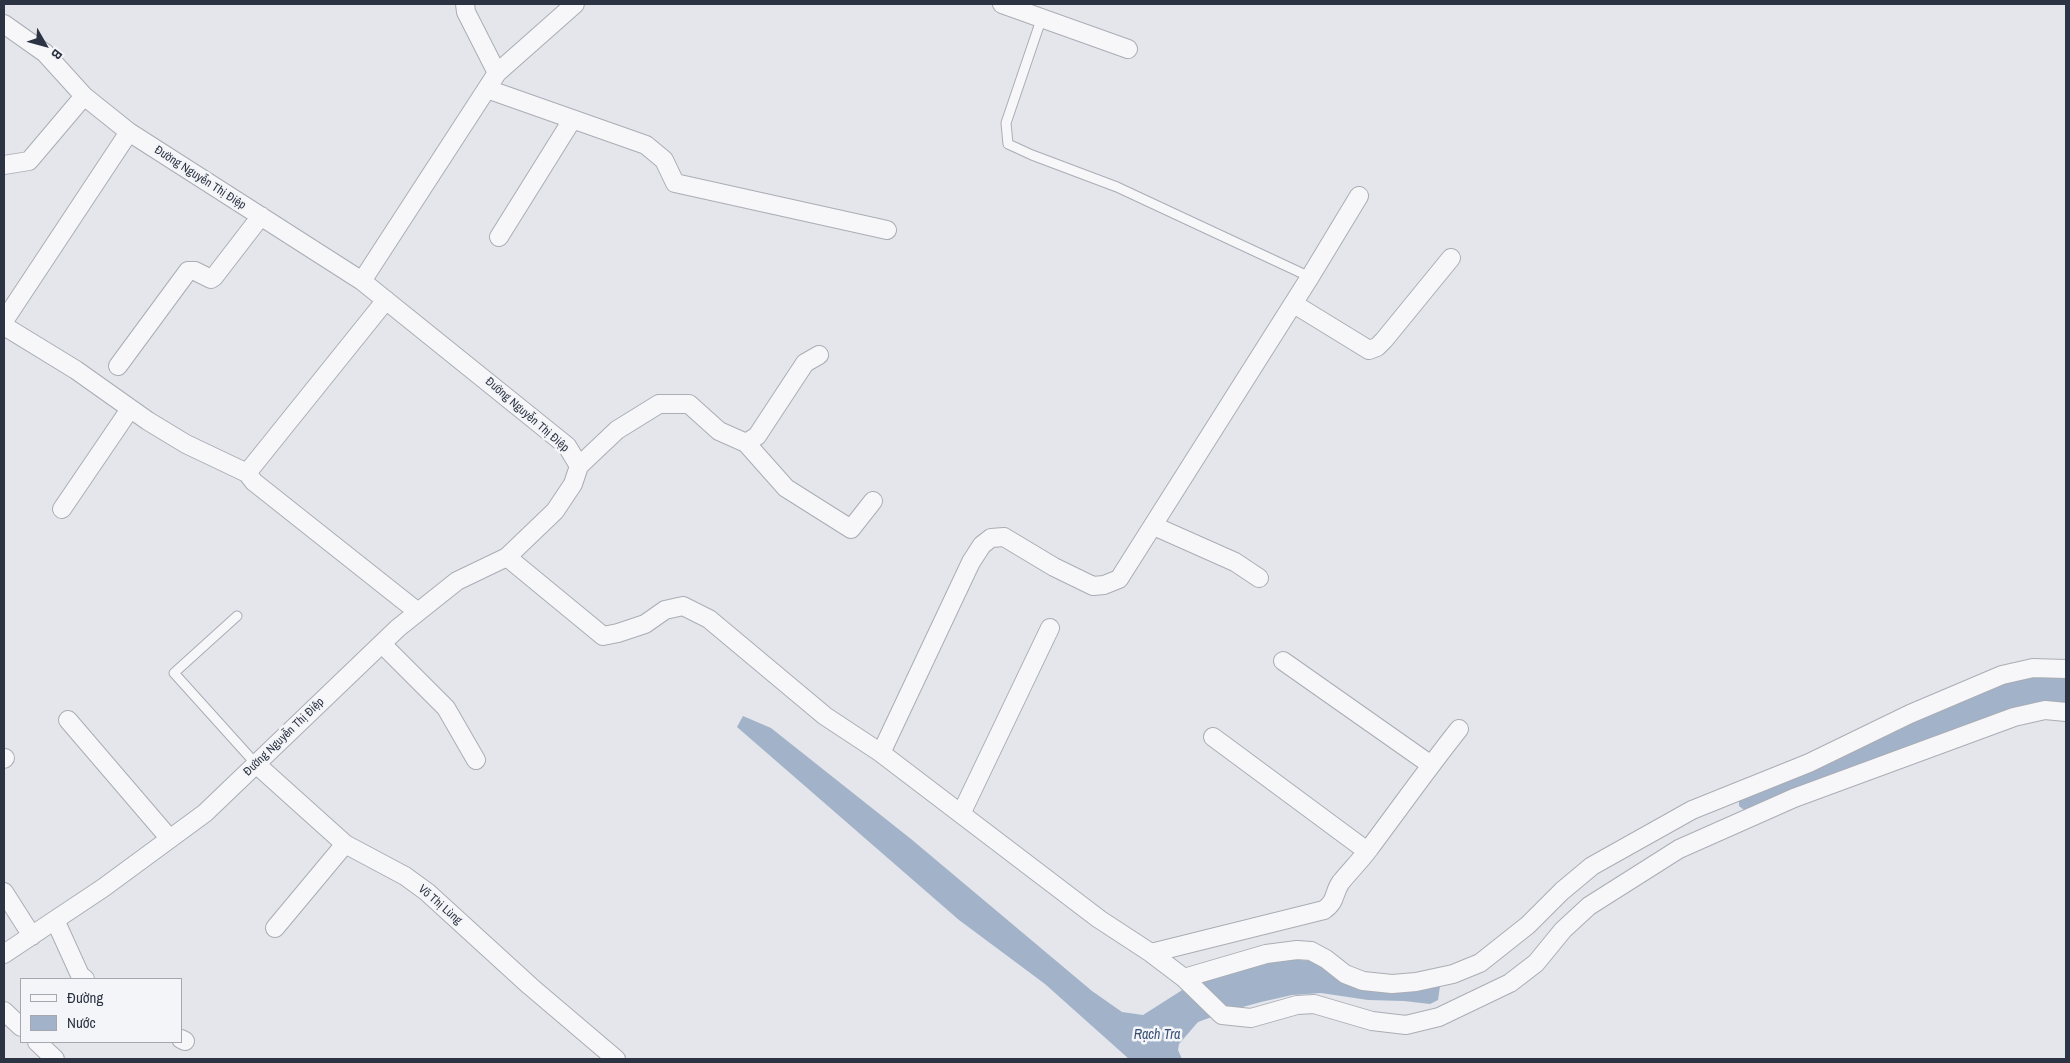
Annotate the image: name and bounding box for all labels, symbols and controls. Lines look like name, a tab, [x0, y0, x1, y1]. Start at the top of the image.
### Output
north arrow	[20, 20, 70, 70]
text: B	[47, 45, 66, 63]
street label: Đường Nguyễn Thị Điệp	[152, 143, 248, 213]
street label: Đường Nguyễn Thị Điệp	[482, 375, 572, 455]
street label: Đường Nguyễn Thị Điệp	[241, 695, 327, 779]
street label: Võ Thị Lùng	[415, 882, 465, 928]
legend	[20, 978, 182, 1043]
text: Đường	[67, 987, 103, 1008]
text: Nước	[67, 1012, 96, 1033]
water label: Rạch Tra	[1134, 1027, 1180, 1043]

